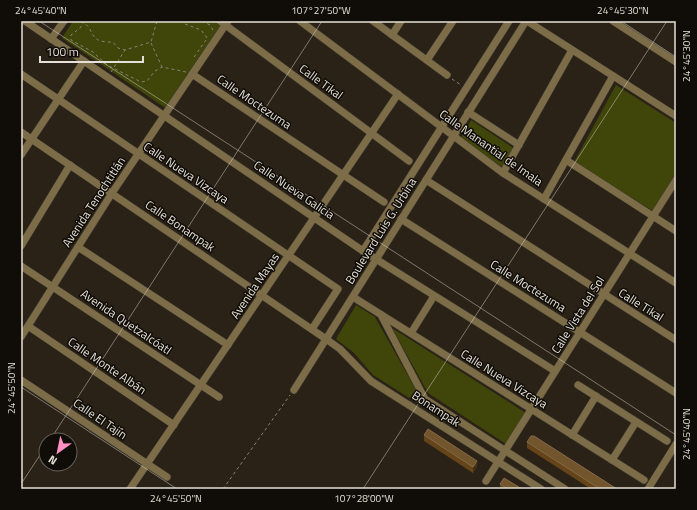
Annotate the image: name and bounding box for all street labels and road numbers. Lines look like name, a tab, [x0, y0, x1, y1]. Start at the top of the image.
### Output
street label: Calle Tikal	[295, 59, 347, 104]
street label: Calle Moctezuma	[213, 70, 295, 134]
street label: Calle Manantial de Imala	[436, 105, 547, 191]
street label: Calle Nueva Vizcaya	[140, 137, 233, 208]
street label: Avenida Tenochtitlán	[57, 153, 130, 251]
street label: Calle Nueva Galicia	[250, 155, 339, 224]
street label: Boulevard Luis G. Urbina	[340, 174, 421, 288]
street label: Calle Bonampak	[141, 195, 219, 256]
street label: Avenida Mayas	[225, 249, 284, 323]
street label: Calle Moctezuma	[487, 255, 570, 317]
street label: Calle Vista del Sol	[546, 272, 609, 357]
street label: Calle Tikal	[615, 283, 668, 326]
street label: Avenida Quetzalcóatl	[77, 284, 176, 359]
street label: Calle Monte Albán	[64, 332, 150, 399]
street label: Calle Nueva Vizcaya	[457, 344, 551, 413]
street label: Bonampak	[408, 386, 464, 431]
street label: Calle El Tajín	[69, 393, 131, 444]

